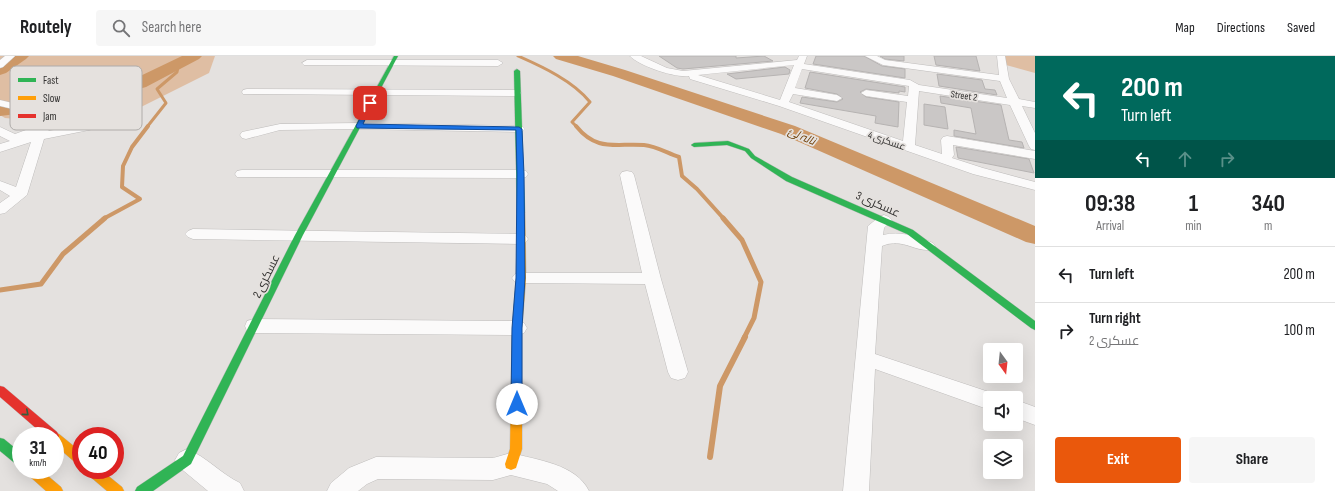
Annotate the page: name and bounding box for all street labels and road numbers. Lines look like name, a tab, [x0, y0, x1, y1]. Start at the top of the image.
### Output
street label: Street 2	[950, 88, 978, 104]
street label: عسکری 4	[866, 129, 907, 153]
street label: عسکری 3	[853, 188, 902, 221]
street label: عسکری 2	[250, 252, 283, 300]

